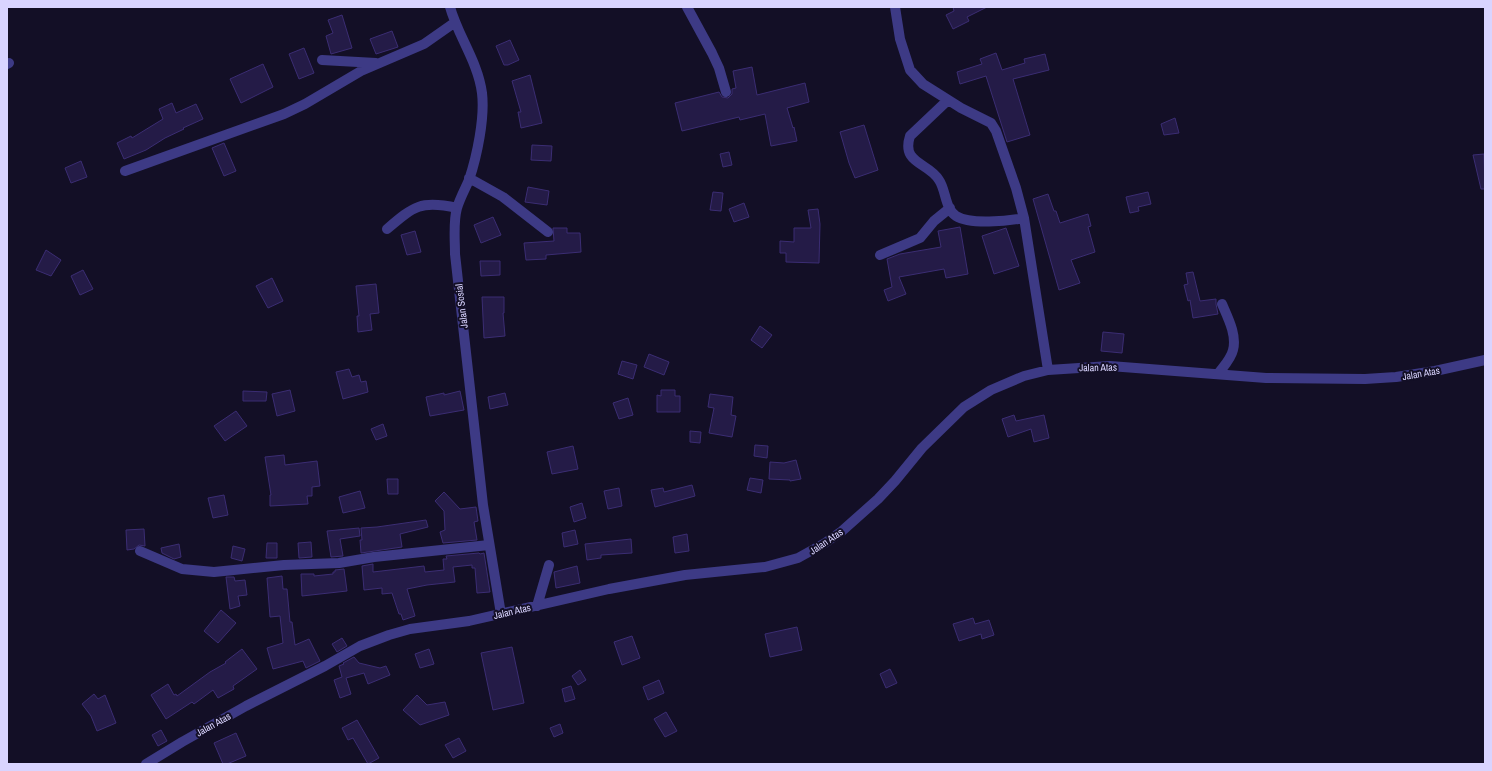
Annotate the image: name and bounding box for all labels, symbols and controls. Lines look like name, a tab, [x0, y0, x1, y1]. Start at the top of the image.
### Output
street label: Jalan Sosial	[452, 283, 471, 329]
street label: Jalan Atas	[1079, 361, 1117, 374]
street label: Jalan Atas	[1401, 364, 1441, 383]
street label: Jalan Atas	[807, 525, 846, 557]
street label: Jalan Atas	[492, 601, 532, 622]
street label: Jalan Atas	[194, 710, 233, 739]

